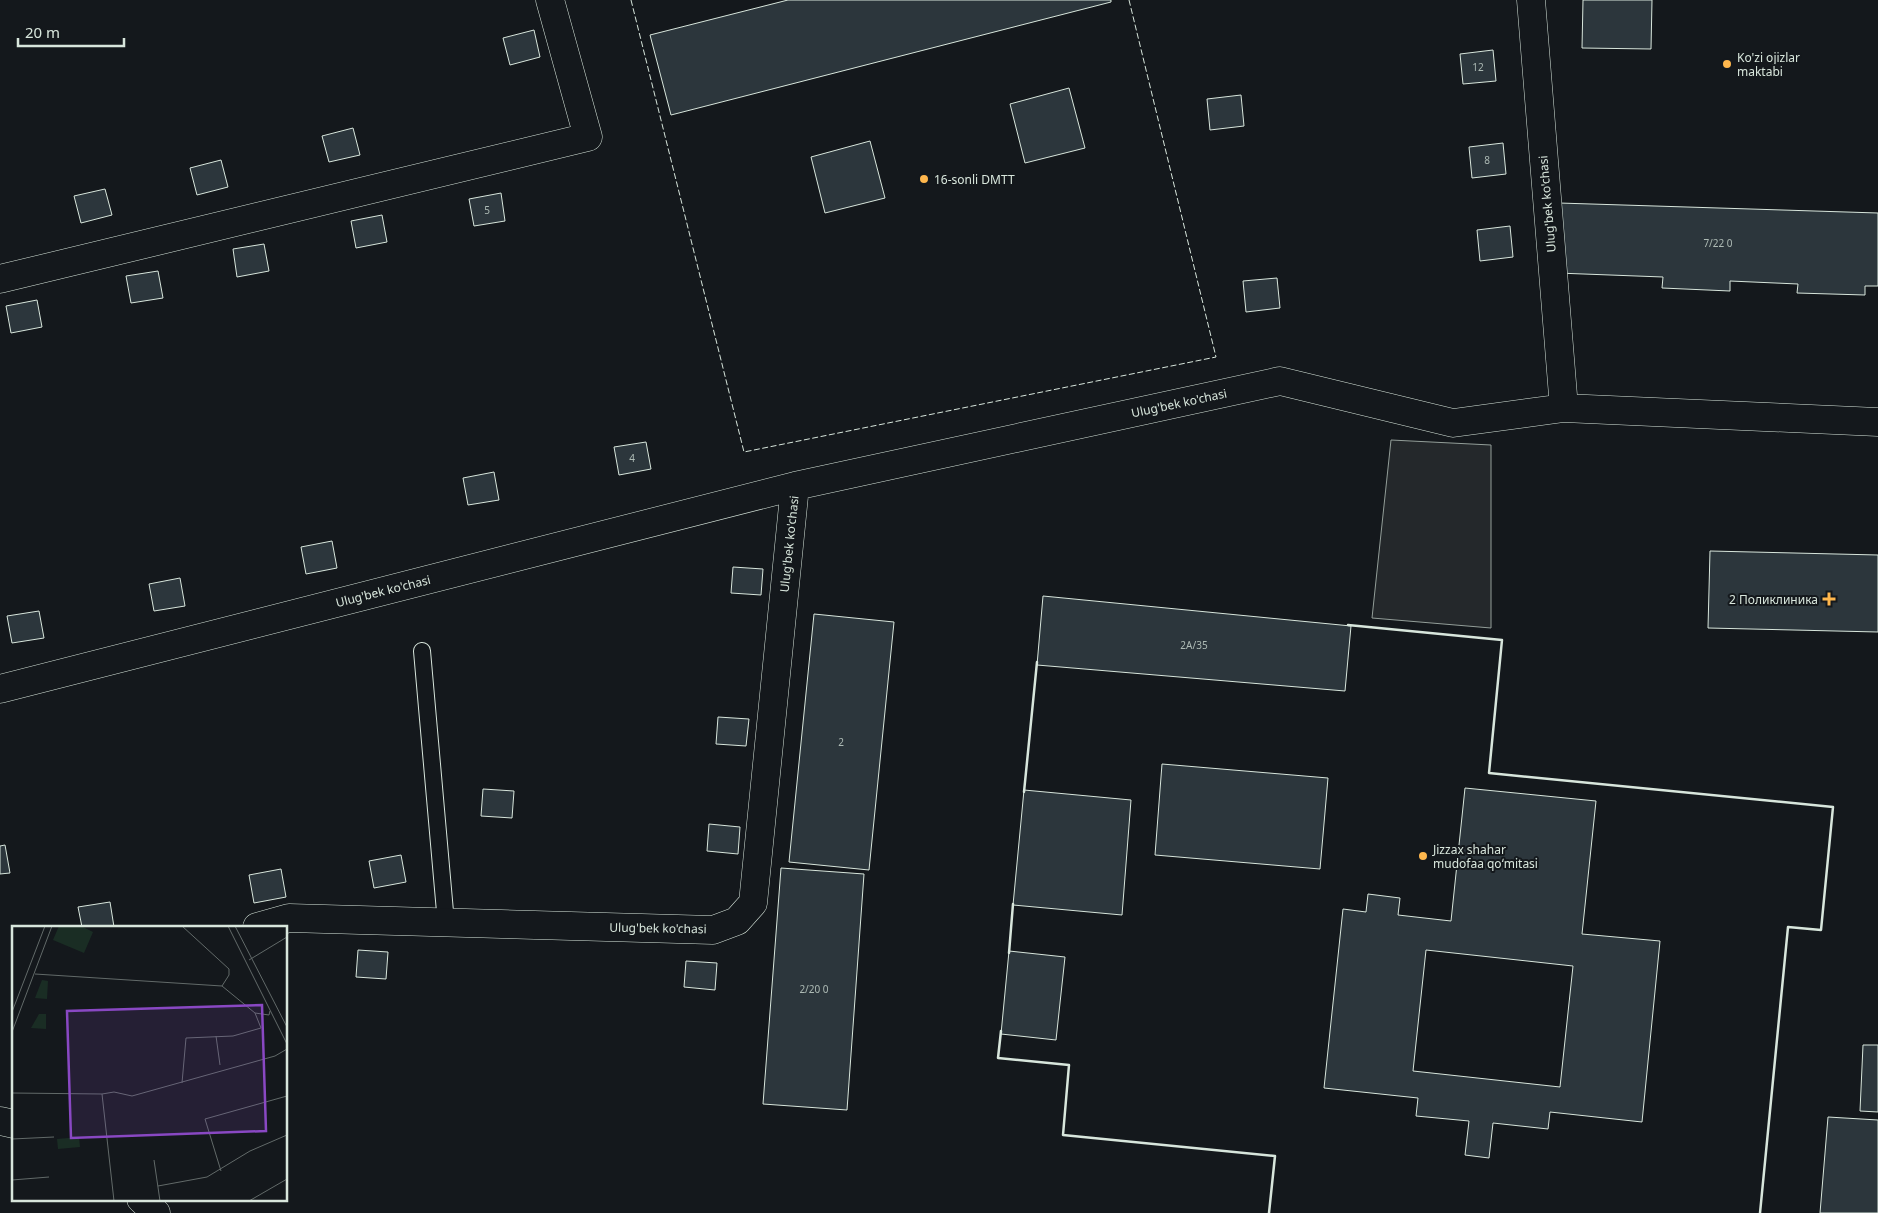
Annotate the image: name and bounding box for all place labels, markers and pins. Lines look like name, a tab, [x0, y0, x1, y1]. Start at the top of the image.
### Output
place label: Ko'zi ojizlar maktabi	[1737, 49, 1800, 80]
marker: Ko'zi ojizlar maktabi	[1721, 58, 1733, 70]
place label: 16-sonli DMTT	[934, 171, 1015, 188]
marker: 16-sonli DMTT	[918, 173, 930, 185]
place label: 2 Поликлиника	[1729, 591, 1818, 608]
marker: 2 Поликлиника	[1822, 592, 1836, 606]
place label: Jizzax shahar mudofaa qoʻmitasi	[1432, 841, 1538, 872]
marker: Jizzax shahar mudofaa qoʻmitasi	[1417, 850, 1429, 862]

